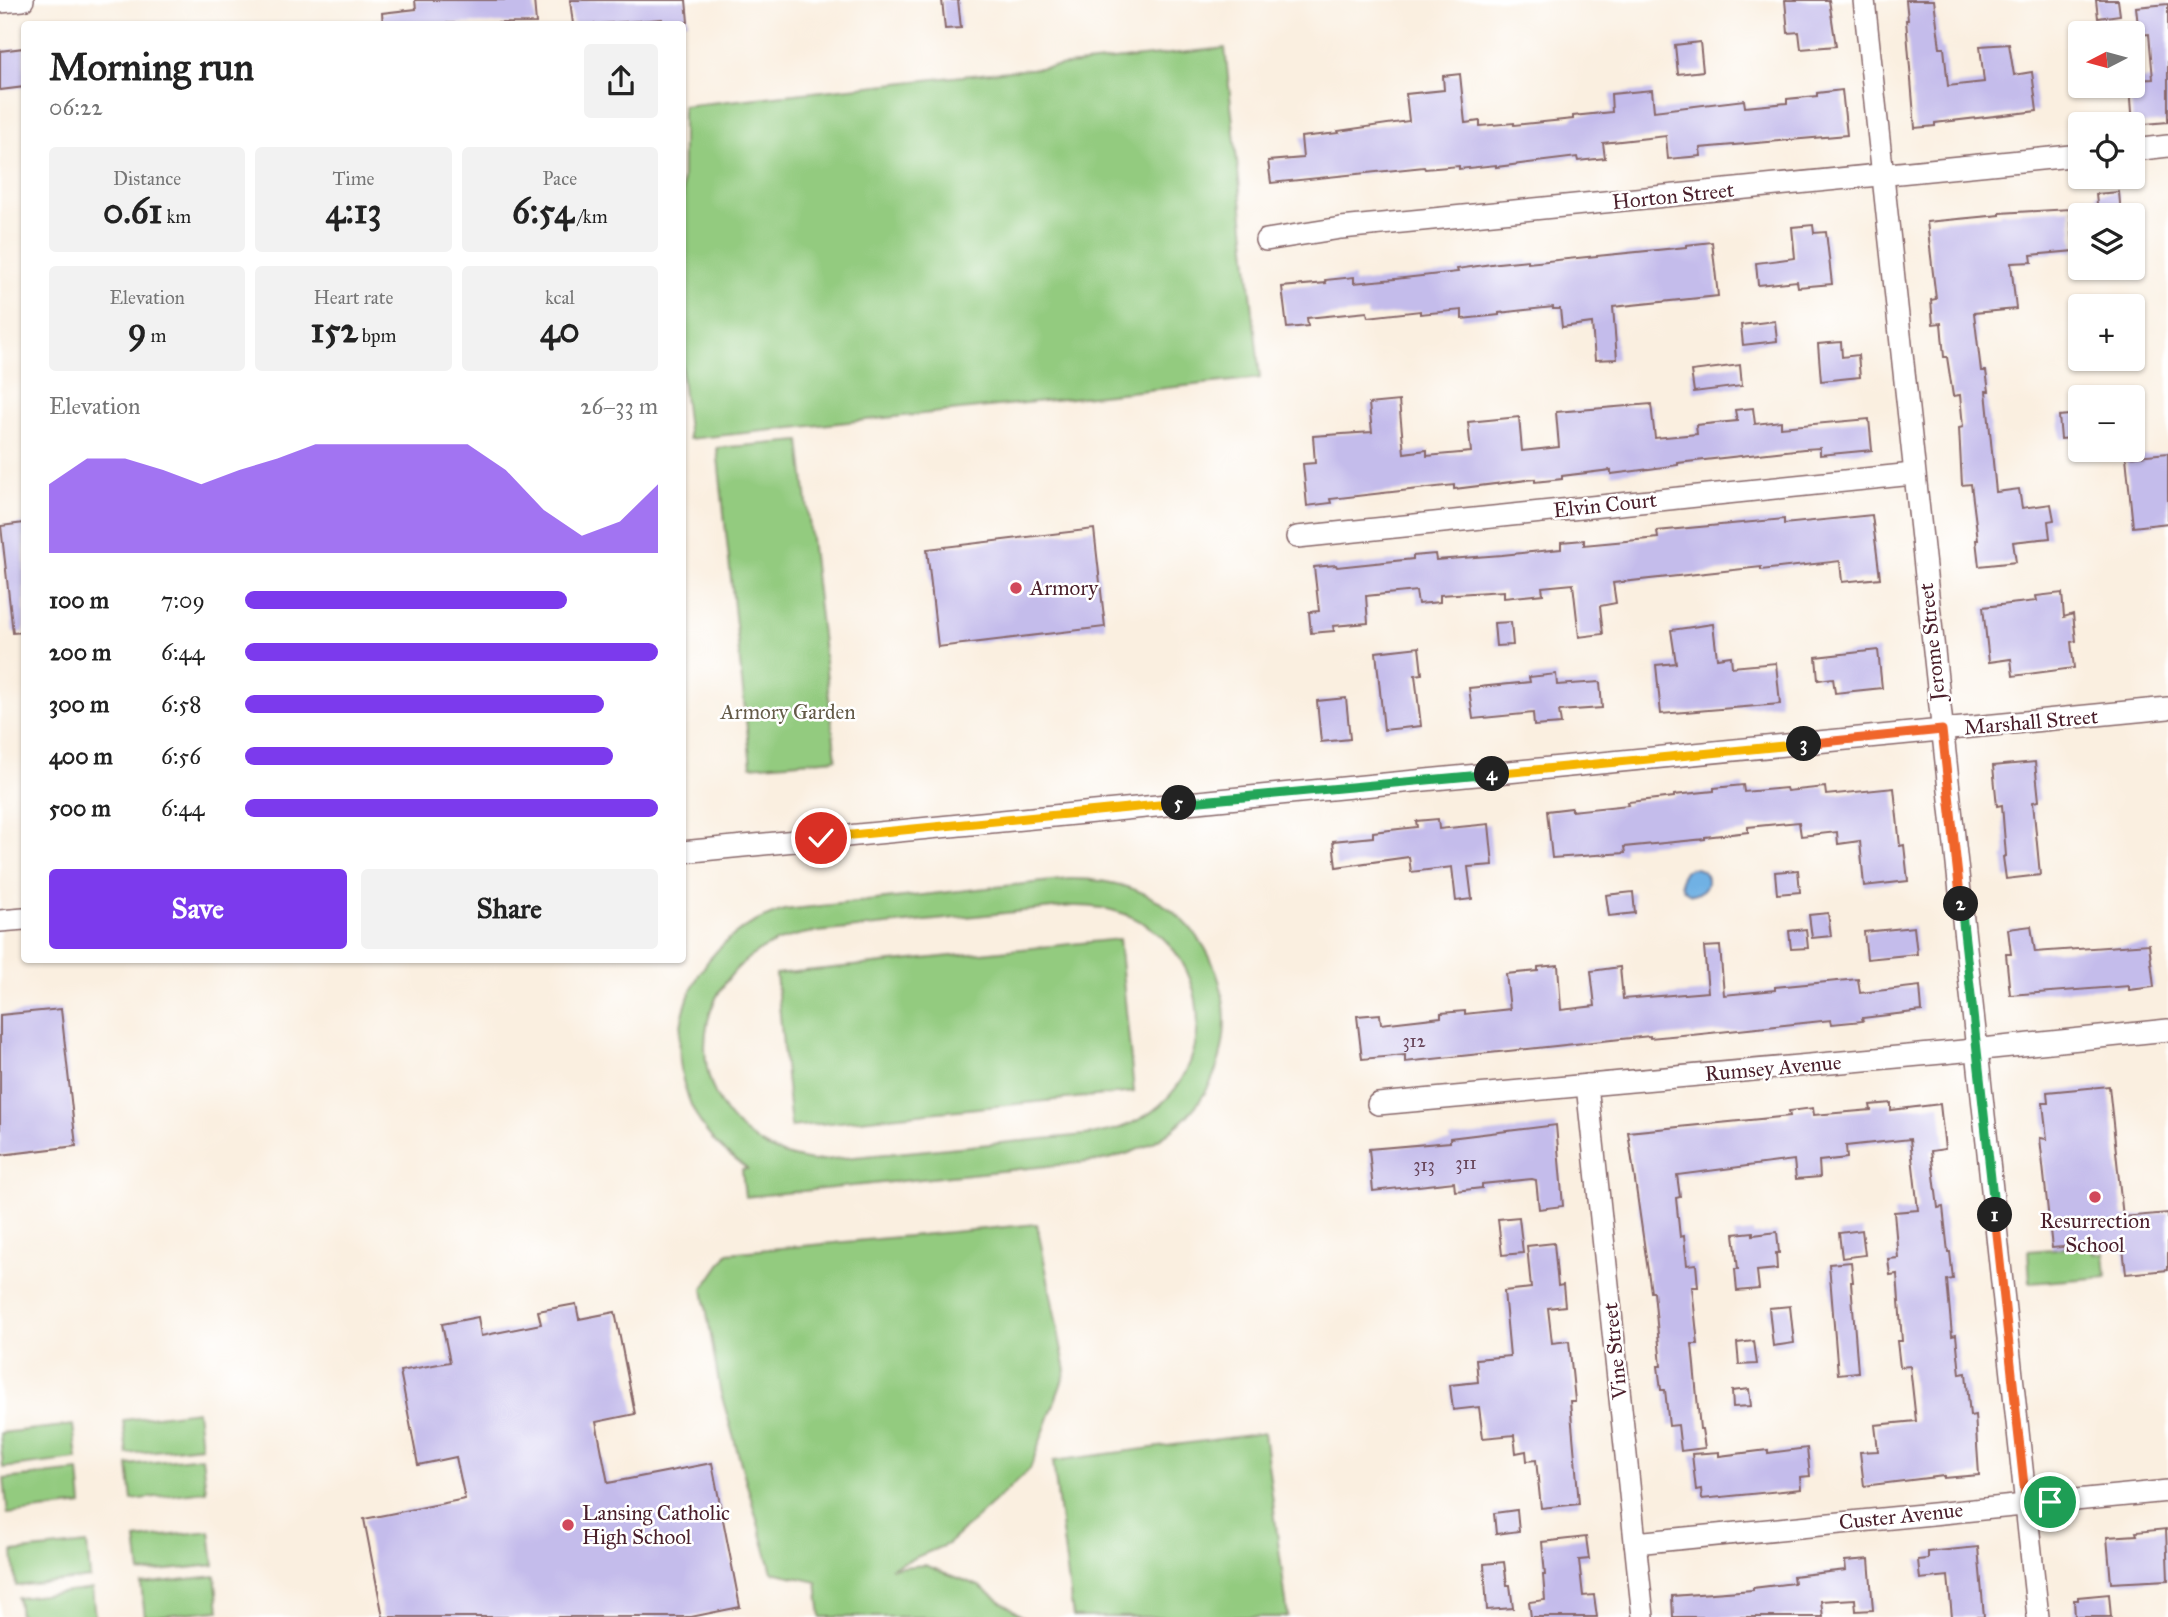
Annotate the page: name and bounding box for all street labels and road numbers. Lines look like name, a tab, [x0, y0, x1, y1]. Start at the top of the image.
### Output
street label: Horton Street	[1611, 177, 1736, 215]
street label: Elvin Court	[1552, 487, 1659, 523]
street label: Jerome Street	[1913, 581, 1951, 704]
street label: Marshall Street	[1963, 703, 2100, 741]
street label: Rumsey Avenue	[1704, 1049, 1843, 1087]
street label: Vine Street	[1597, 1301, 1633, 1402]
street label: Custer Avenue	[1838, 1497, 1965, 1535]

